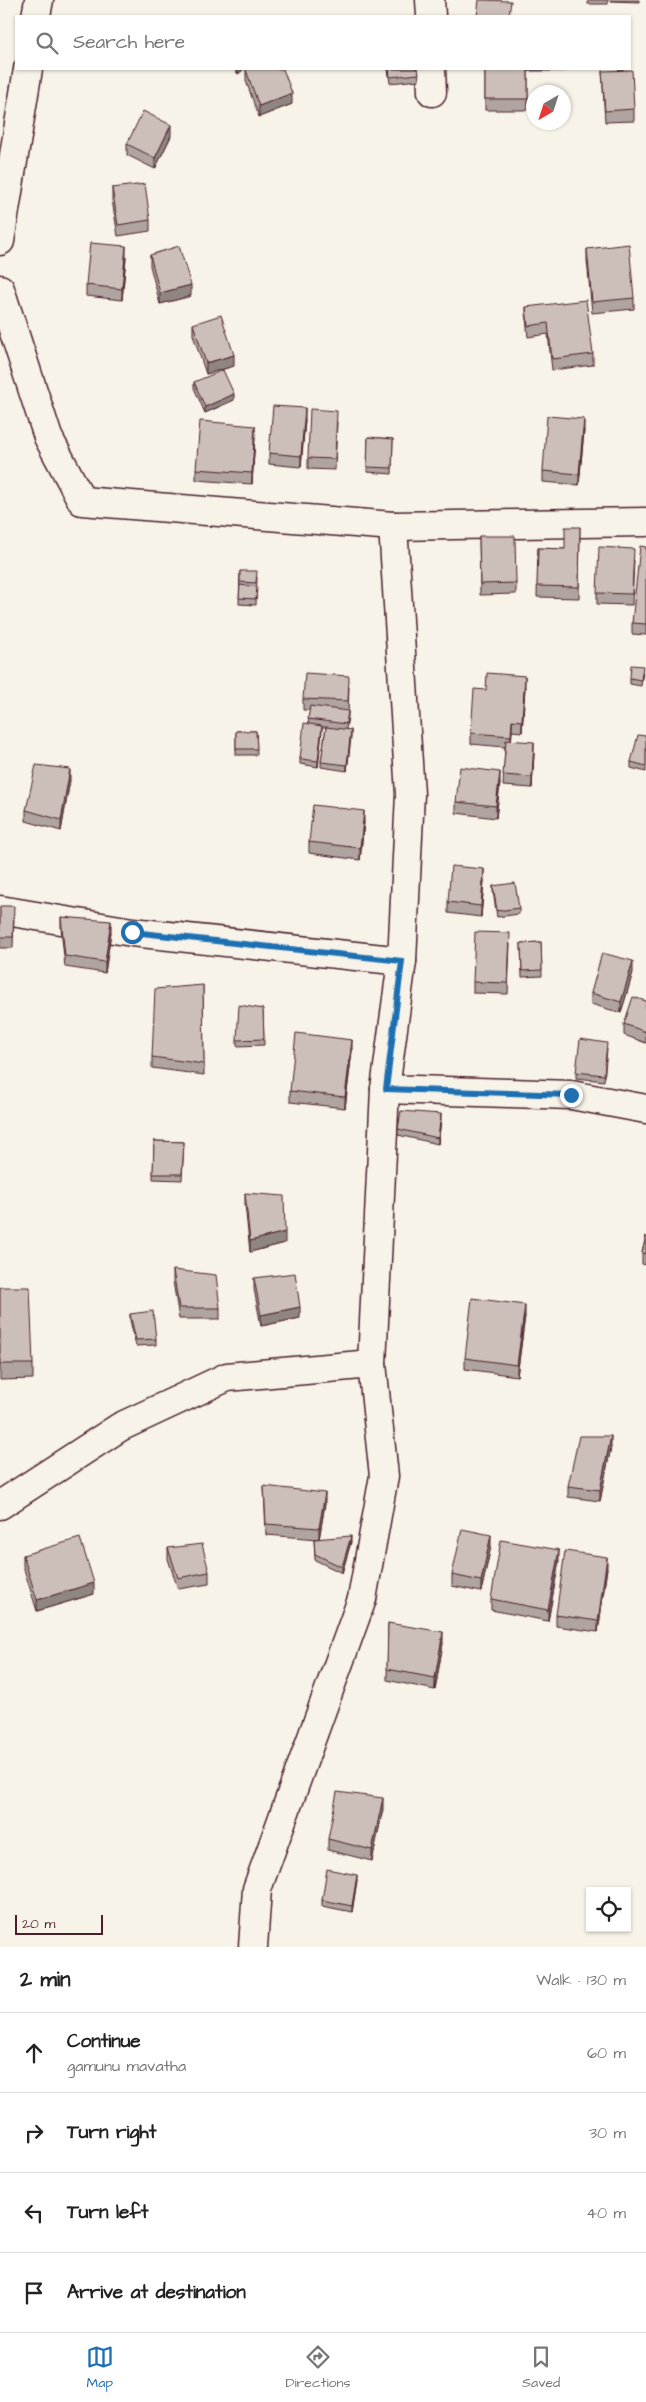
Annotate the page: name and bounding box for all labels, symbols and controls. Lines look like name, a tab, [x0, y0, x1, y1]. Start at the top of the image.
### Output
search box	[15, 15, 631, 70]
icon: search	[33, 29, 61, 57]
text: Search here	[73, 29, 185, 56]
north arrow	[526, 85, 571, 130]
route start	[121, 921, 144, 944]
route end	[560, 1084, 583, 1107]
map controls	[586, 1887, 631, 1932]
button: locate	[586, 1887, 631, 1932]
scale bar	[15, 1912, 102, 1935]
text: 20 m	[22, 1914, 55, 1934]
text: 2 min	[20, 1965, 70, 1994]
text: Walk · 130 m	[536, 1969, 626, 1991]
text: Continue	[67, 2028, 141, 2055]
icon: ahead	[20, 2039, 48, 2067]
text: 60 m	[587, 2042, 626, 2064]
text: gamunu mavatha	[67, 2055, 186, 2077]
icon: right	[20, 2119, 48, 2147]
text: Turn right	[67, 2119, 156, 2146]
text: 30 m	[589, 2122, 626, 2144]
icon: left	[20, 2199, 48, 2227]
text: Turn left	[67, 2199, 148, 2226]
text: 40 m	[586, 2202, 626, 2224]
icon: arrive	[20, 2279, 48, 2307]
text: Arrive at destination	[67, 2279, 246, 2306]
tab: Map	[86, 2343, 114, 2393]
tab: Directions	[285, 2343, 350, 2393]
tab: Saved	[522, 2343, 560, 2393]

